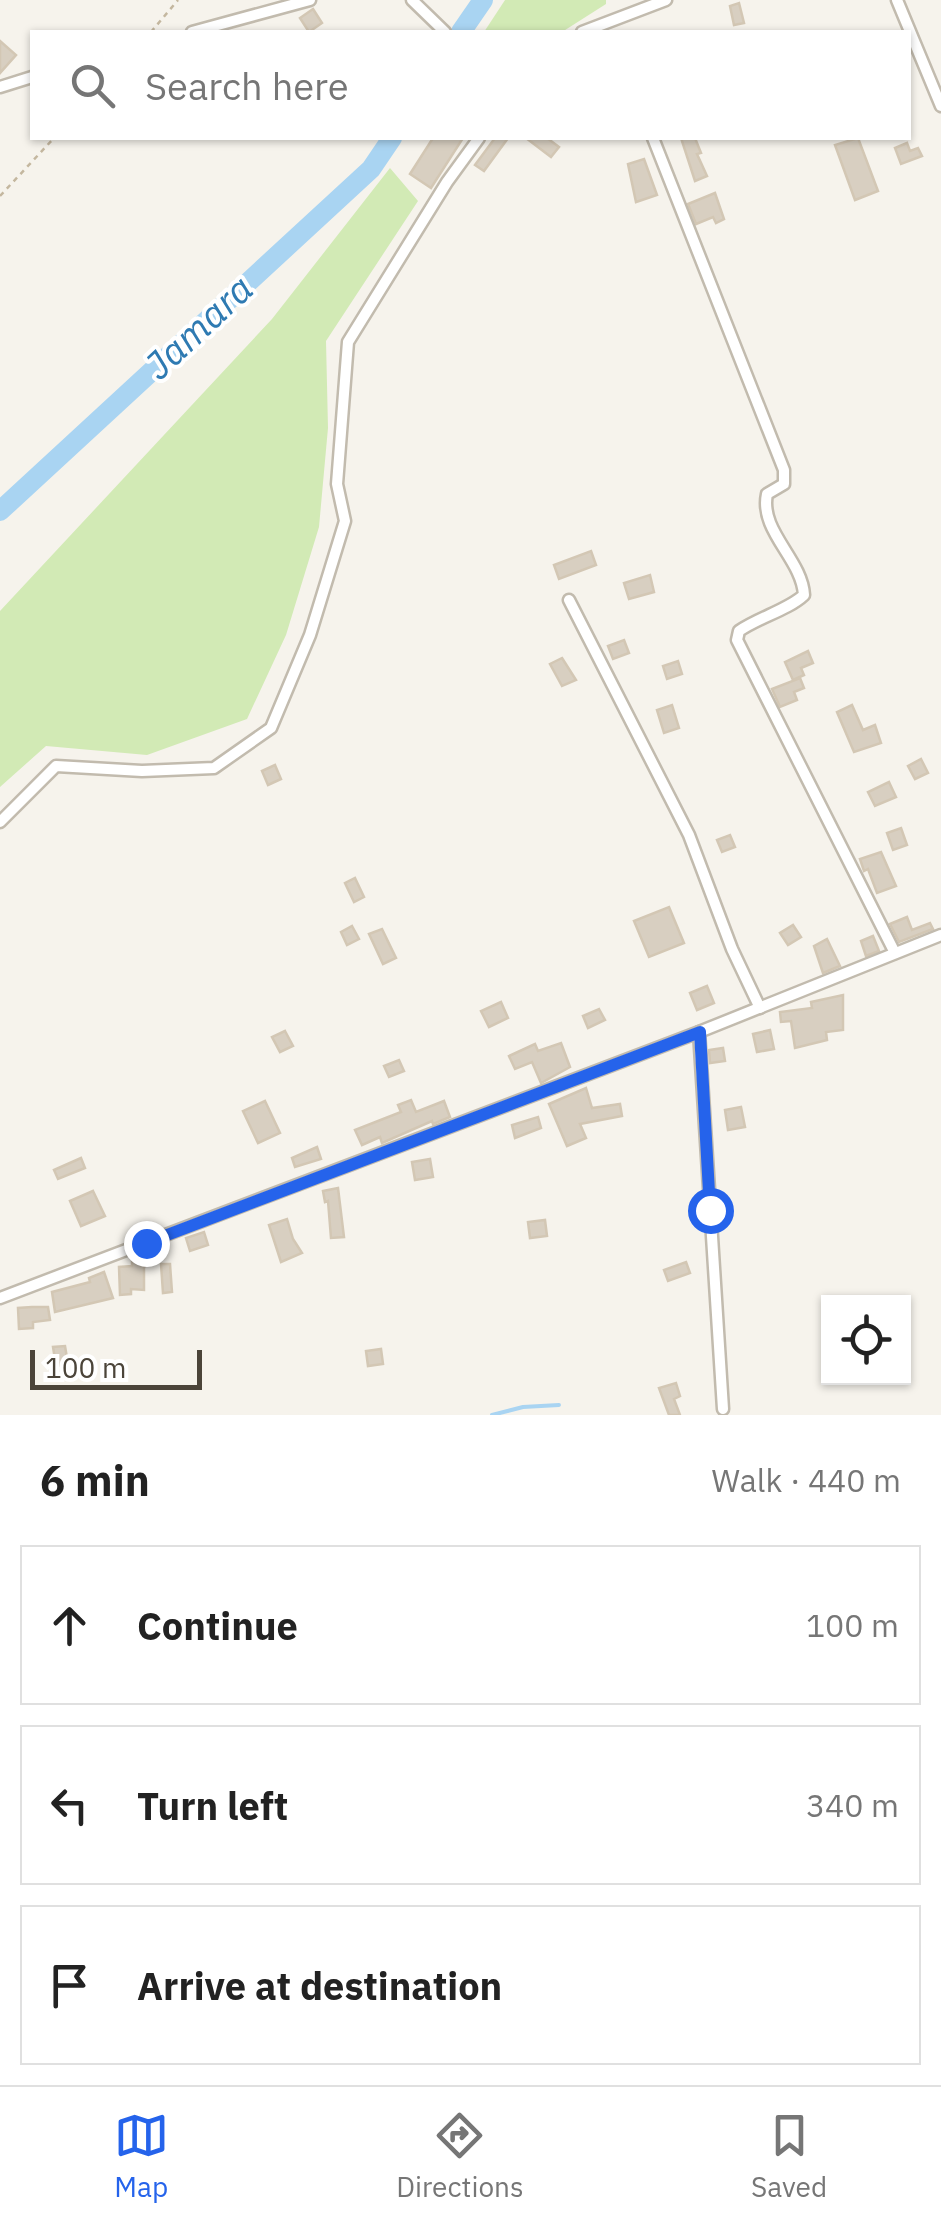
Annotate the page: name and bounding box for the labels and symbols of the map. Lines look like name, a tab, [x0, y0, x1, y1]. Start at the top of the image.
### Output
water label: Jamara	[133, 263, 263, 389]
route start	[688, 1188, 734, 1234]
route end	[124, 1221, 170, 1267]
scale bar	[30, 1345, 202, 1390]

